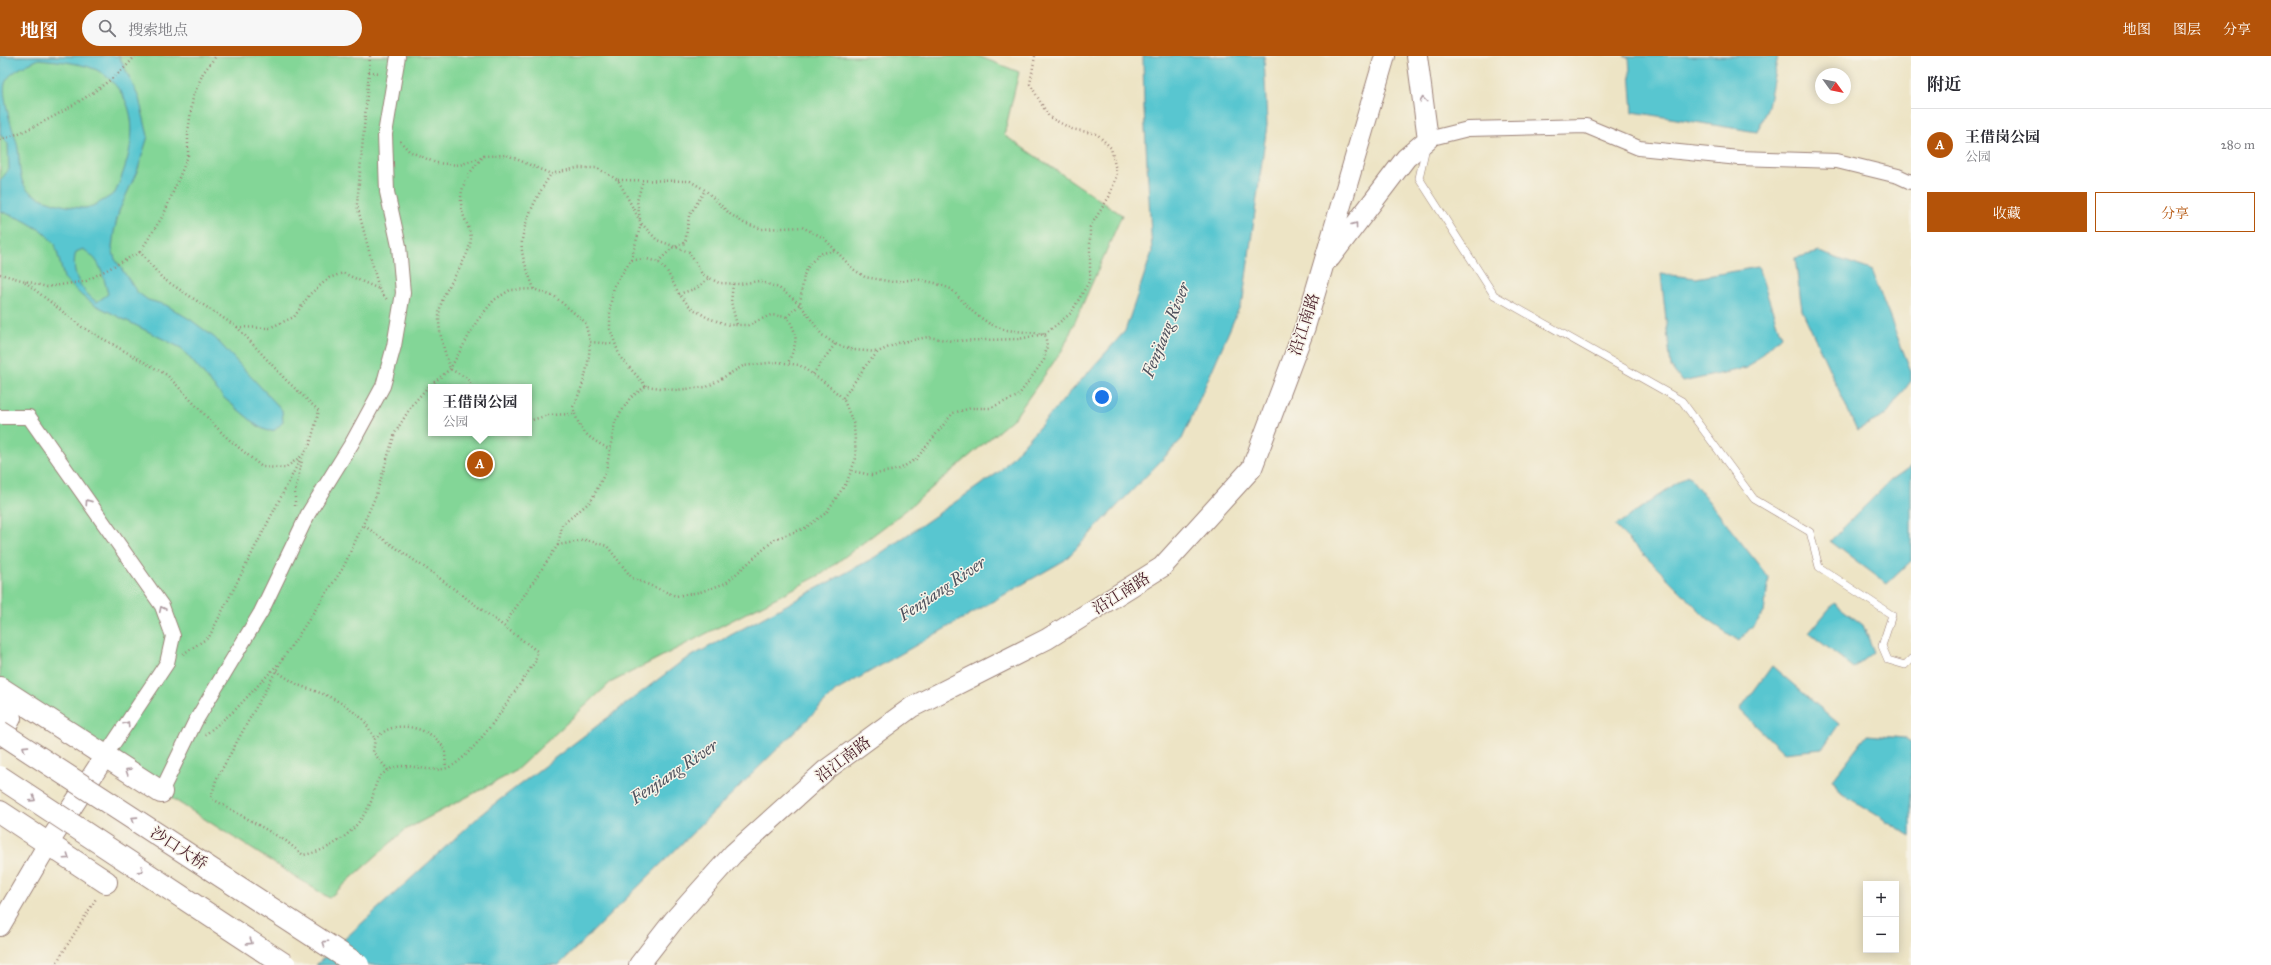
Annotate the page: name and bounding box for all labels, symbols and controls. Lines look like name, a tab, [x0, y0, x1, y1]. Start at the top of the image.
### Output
search box	[82, 10, 362, 46]
icon: search	[96, 17, 118, 39]
text: 地图	[20, 19, 58, 42]
text: 搜索地点	[128, 21, 188, 39]
text: 地图	[2123, 21, 2151, 38]
text: 图层	[2173, 21, 2201, 38]
text: 分享	[2223, 21, 2251, 38]
north arrow	[1815, 68, 1851, 104]
text: 附近	[1927, 74, 1961, 95]
one-way arrow	[1419, 97, 1428, 103]
text: 王借岗公园	[1965, 128, 2040, 146]
text: A	[1936, 137, 1944, 153]
text: 280 m	[2220, 137, 2255, 153]
text: 公园	[1965, 149, 1991, 165]
button: 收藏	[1927, 192, 2087, 232]
button: 分享	[2095, 192, 2255, 232]
one-way arrow	[1350, 223, 1357, 230]
water label: Fenjiang River	[1137, 278, 1195, 382]
street label: 沿江南路	[1285, 291, 1323, 357]
popup	[428, 384, 532, 436]
your location	[1092, 387, 1112, 407]
text: 王借岗公园	[442, 393, 518, 411]
text: 公园	[442, 414, 469, 430]
pin: A	[467, 449, 493, 479]
one-way arrow	[86, 499, 93, 506]
water label: Fenjiang River	[893, 552, 990, 626]
street label: 沿江南路	[1089, 568, 1153, 618]
one-way arrow	[159, 605, 167, 613]
one-way arrow	[122, 721, 129, 728]
street label: 沿江南路	[812, 732, 874, 786]
water label: Fenjiang River	[625, 735, 722, 809]
one-way arrow	[22, 745, 29, 753]
one-way arrow	[126, 769, 133, 776]
one-way arrow	[28, 794, 35, 801]
one-way arrow	[131, 816, 138, 824]
street label: 沙口大桥	[147, 823, 211, 873]
one-way arrow	[63, 852, 70, 859]
one-way arrow	[137, 865, 144, 873]
map controls	[1863, 881, 1899, 953]
button: +	[1863, 881, 1899, 917]
button: −	[1863, 917, 1899, 953]
one-way arrow	[246, 937, 253, 944]
one-way arrow	[323, 941, 330, 948]

